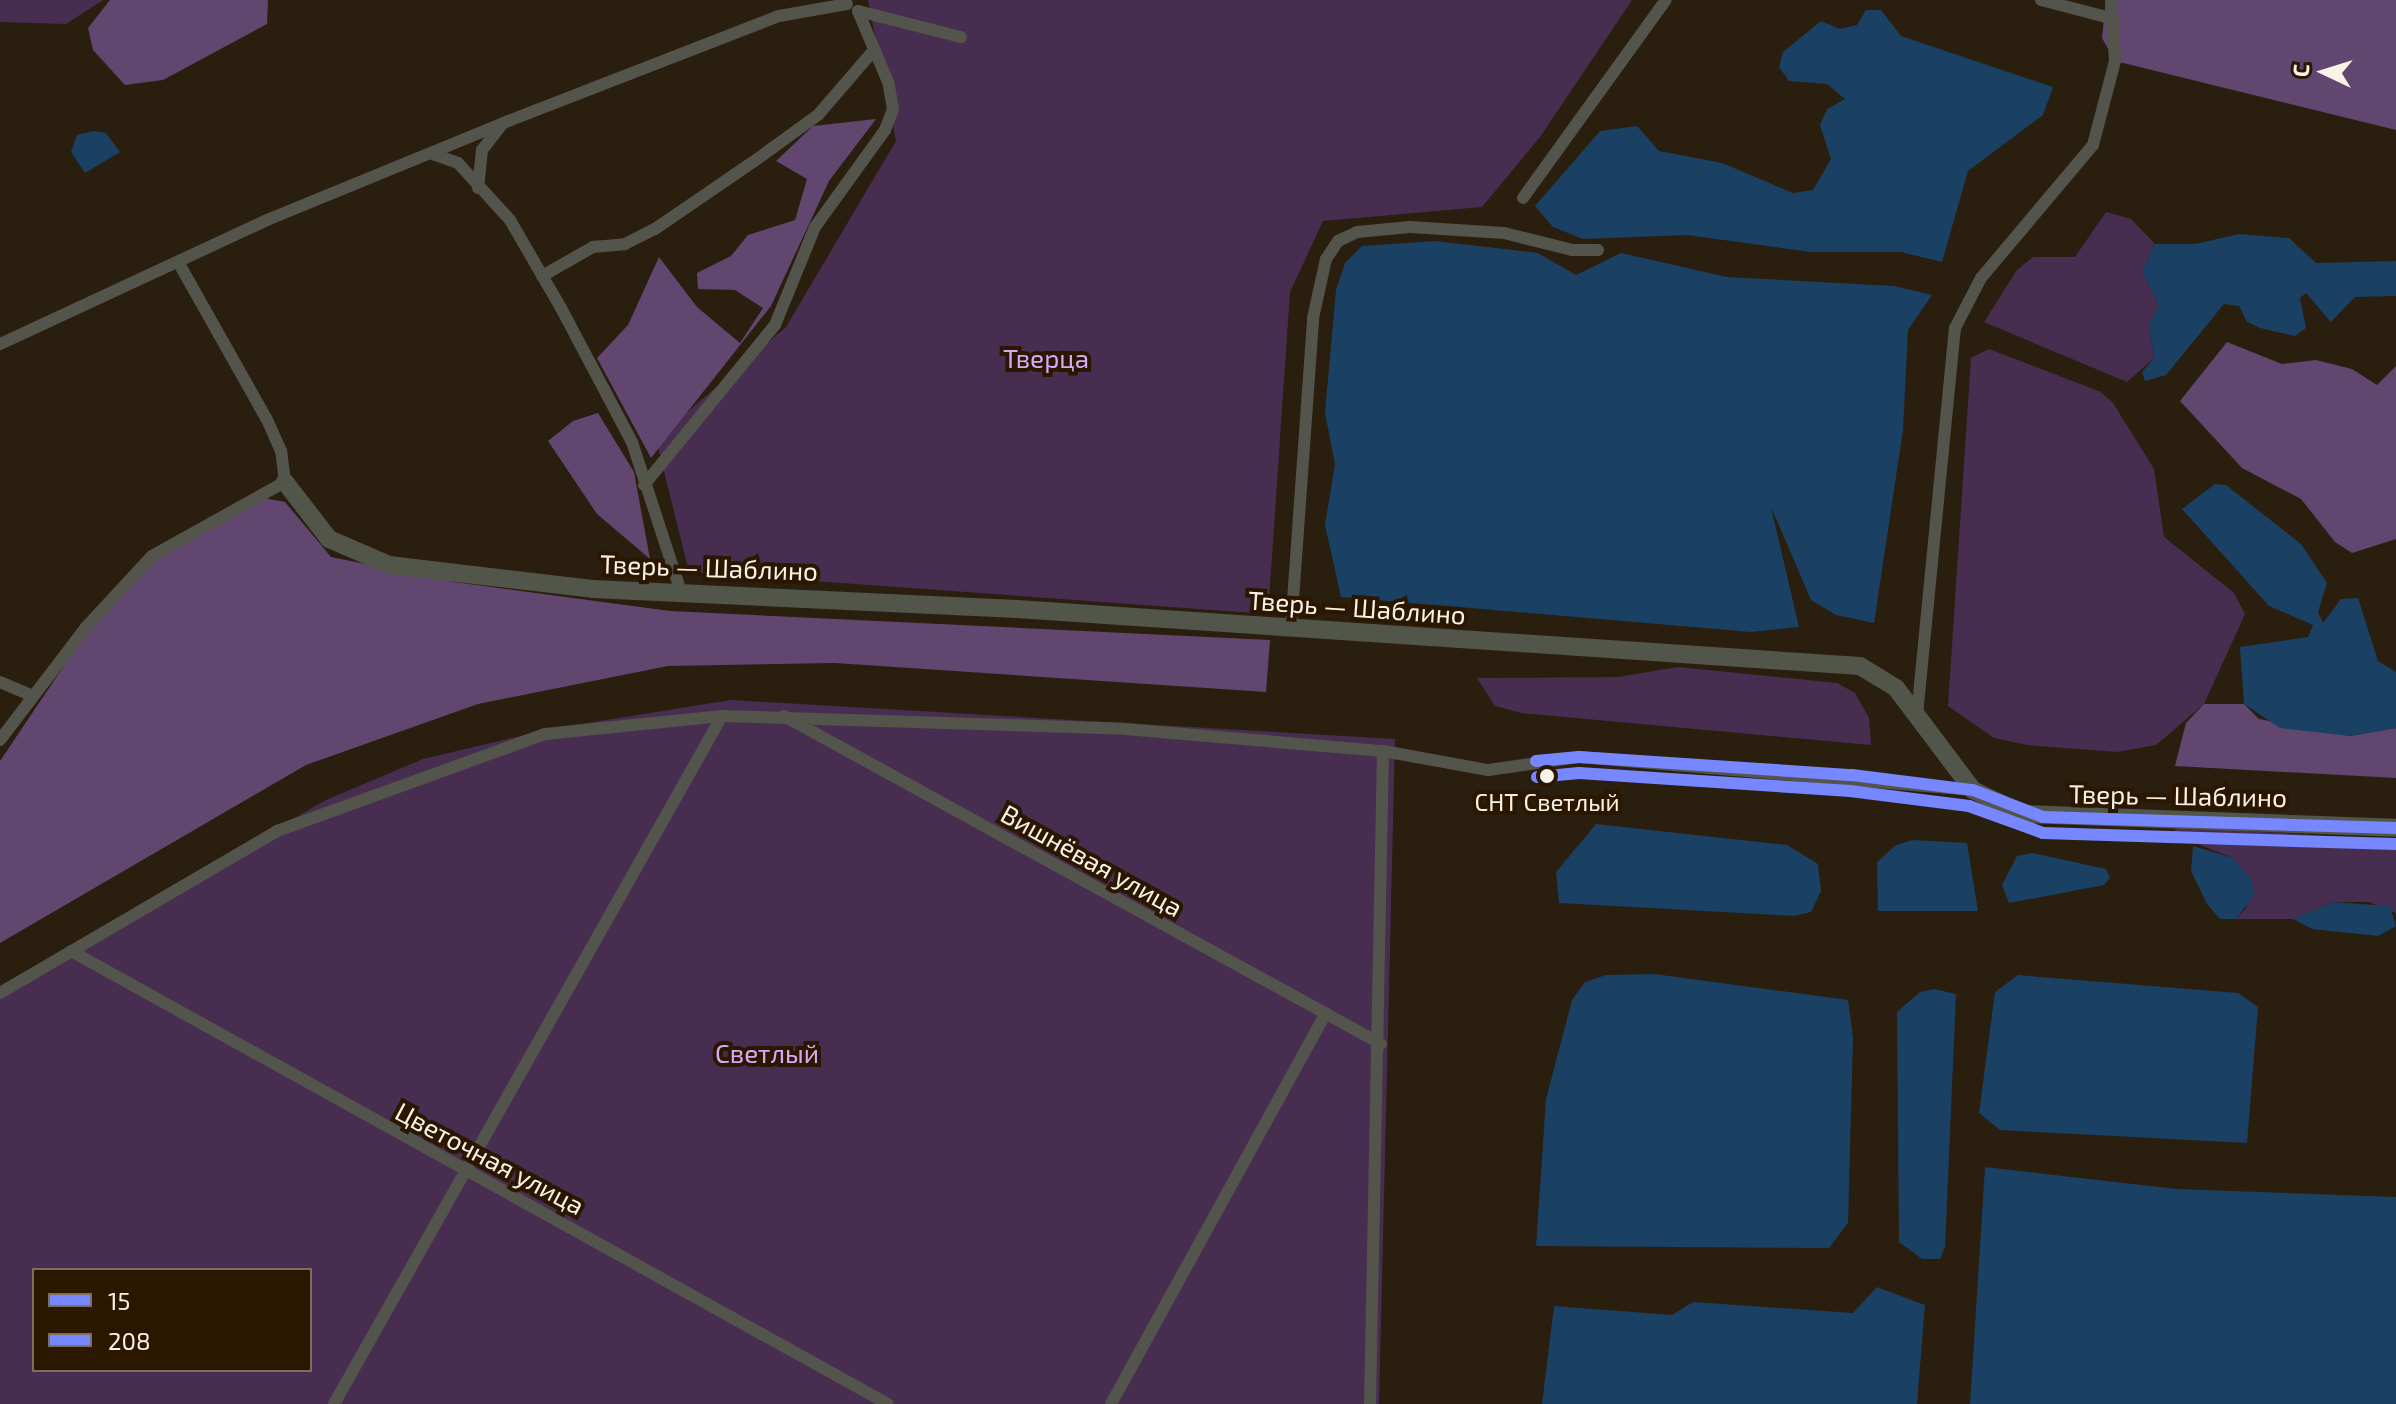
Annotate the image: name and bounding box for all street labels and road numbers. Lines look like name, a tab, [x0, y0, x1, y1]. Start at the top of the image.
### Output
street label: Тверь — Шаблино	[600, 548, 818, 586]
street label: Тверь — Шаблино	[1247, 584, 1467, 630]
street label: Тверь — Шаблино	[2069, 777, 2287, 813]
street label: Вишнёвая улица	[996, 797, 1188, 923]
street label: Цветочная улица	[390, 1095, 590, 1221]

